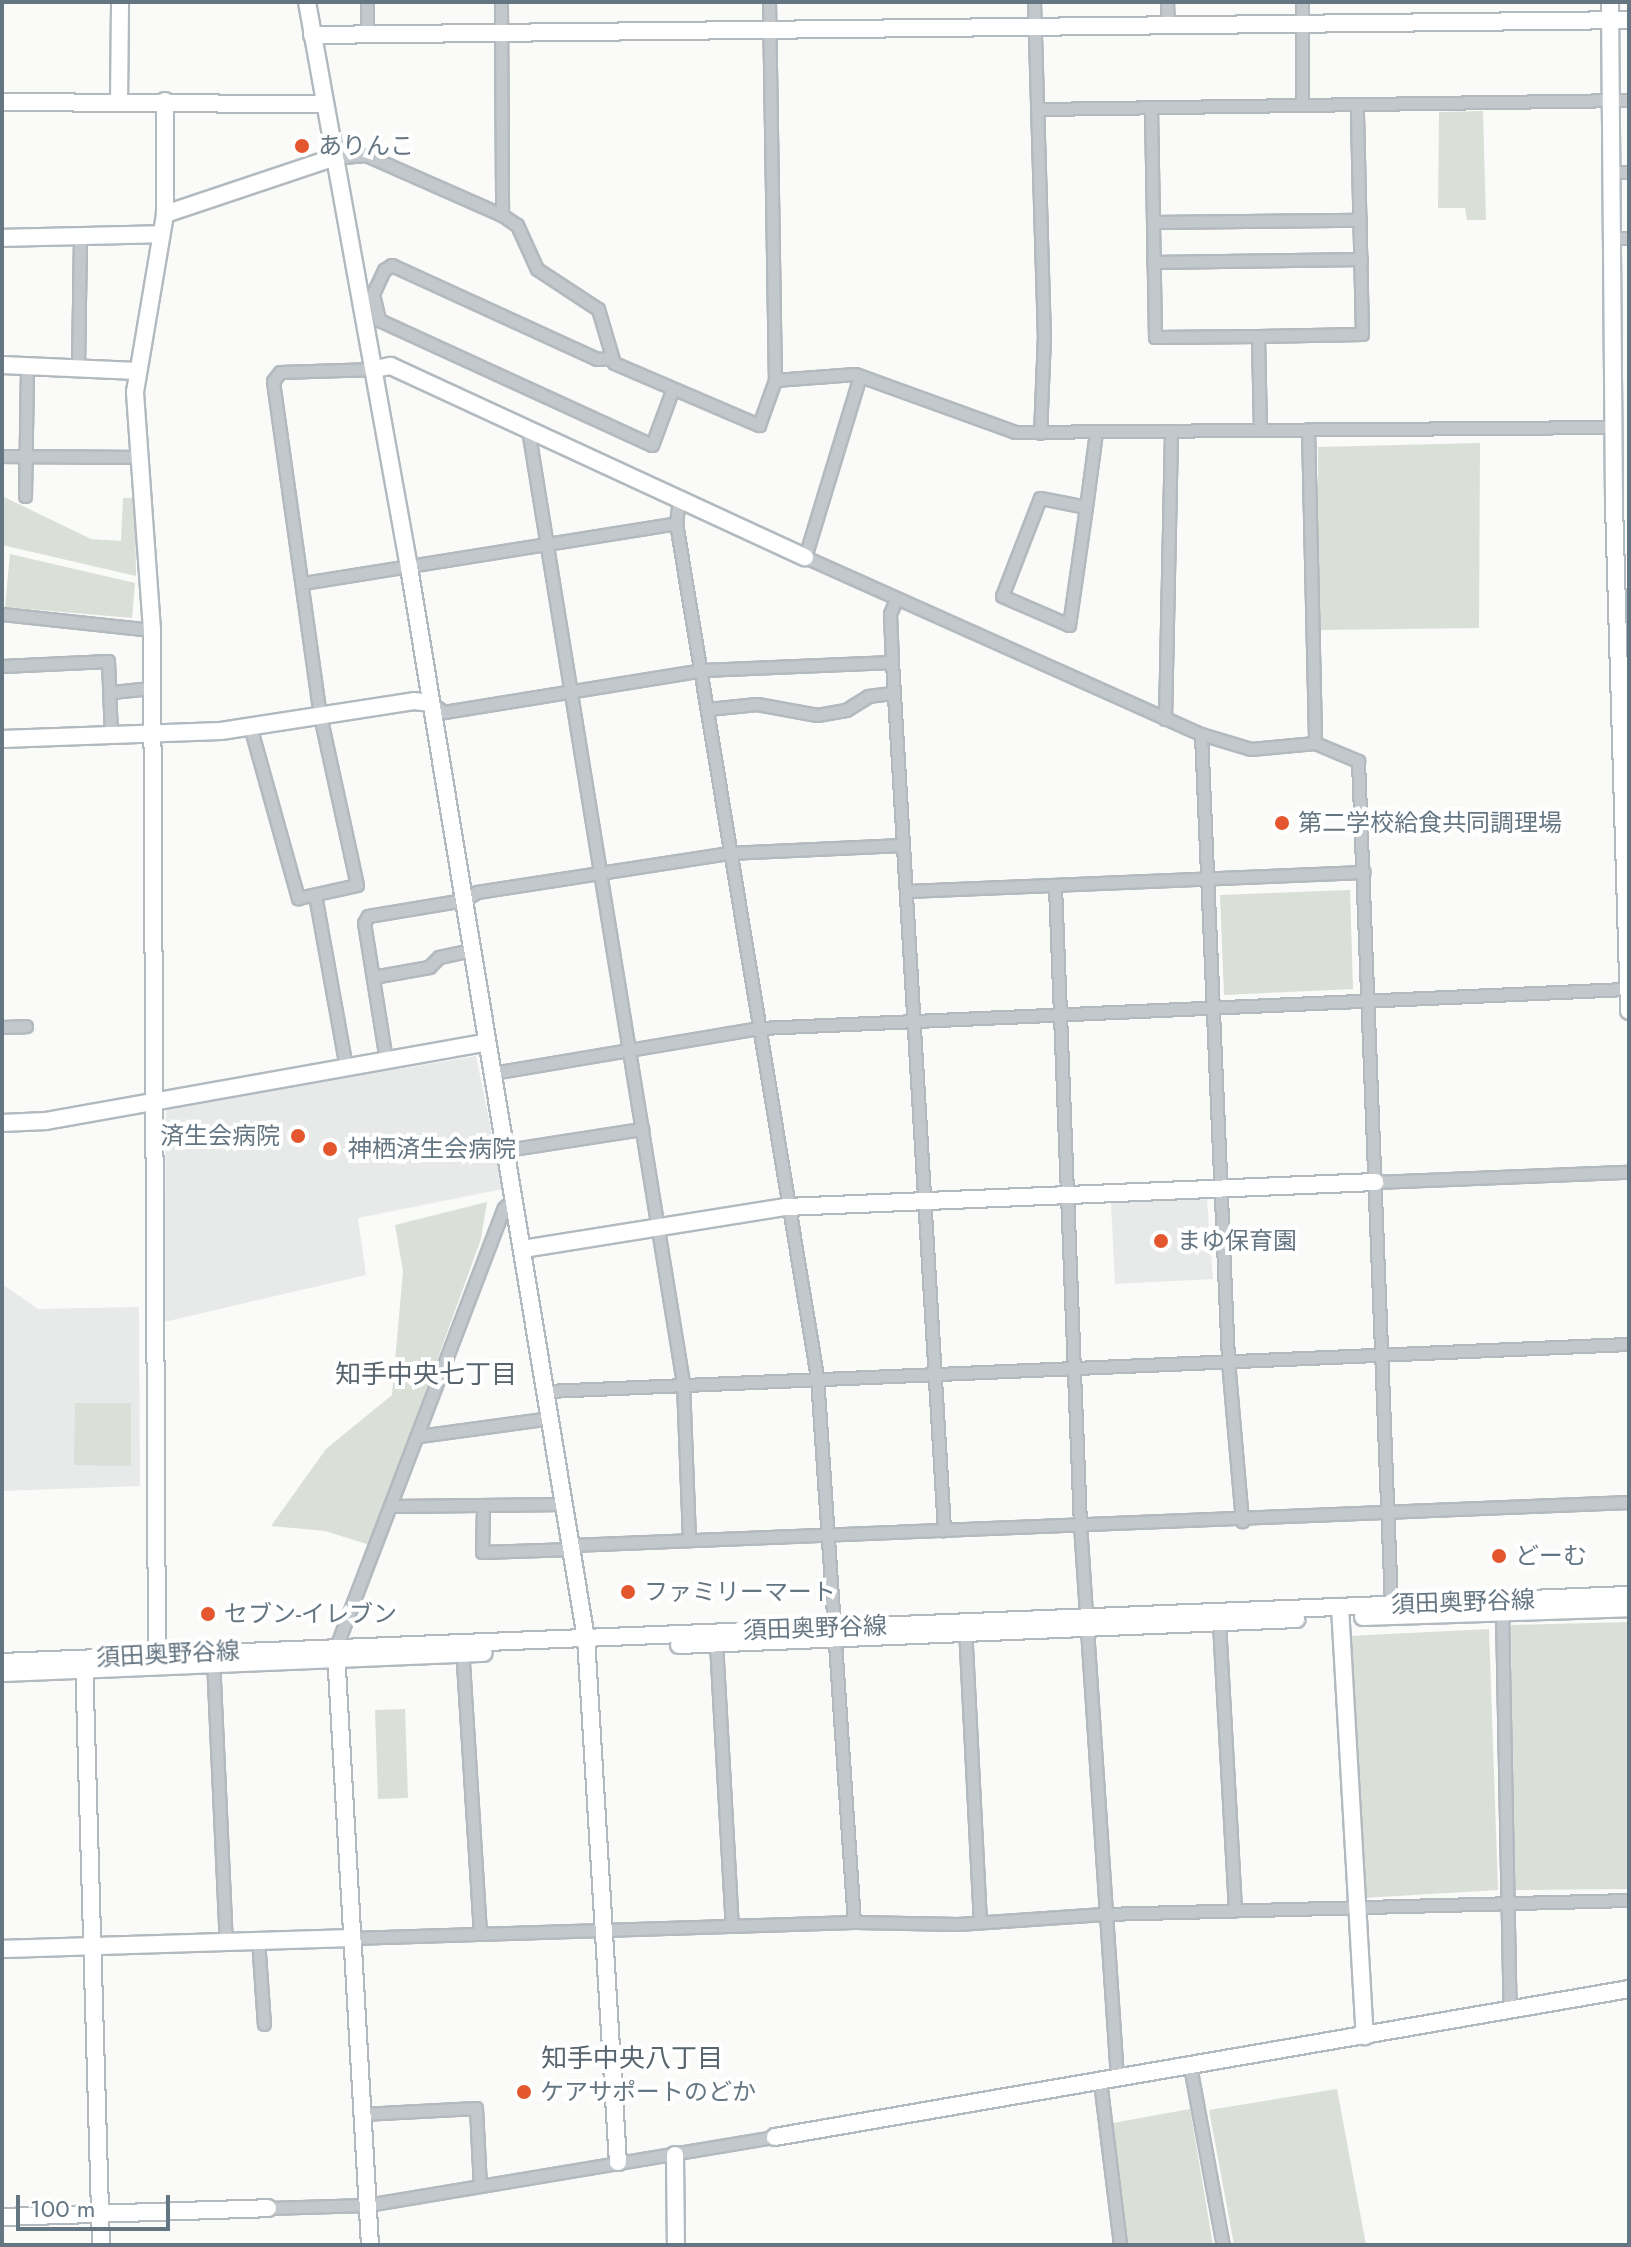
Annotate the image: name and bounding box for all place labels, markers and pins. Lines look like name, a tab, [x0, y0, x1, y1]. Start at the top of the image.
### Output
place label: ありんこ	[318, 132, 414, 160]
marker: ありんこ	[293, 137, 311, 155]
place label: 第二学校給食共同調理場	[1298, 809, 1562, 837]
marker: 第二学校給食共同調理場	[1273, 814, 1291, 832]
place label: 済生会病院	[160, 1122, 280, 1150]
marker: 済生会病院	[287, 1125, 309, 1147]
place label: 神栖済生会病院	[348, 1135, 516, 1163]
marker: 神栖済生会病院	[319, 1138, 341, 1160]
place label: まゆ保育園	[1177, 1227, 1297, 1255]
marker: まゆ保育園	[1152, 1232, 1170, 1250]
place label: どーむ	[1515, 1542, 1587, 1570]
marker: どーむ	[1490, 1547, 1508, 1565]
place label: ファミリーマート	[644, 1578, 836, 1606]
marker: ファミリーマート	[619, 1583, 637, 1601]
place label: セブン-イレブン	[224, 1600, 397, 1628]
marker: セブン-イレブン	[199, 1605, 217, 1623]
place label: ケアサポートのどか	[540, 2078, 756, 2106]
marker: ケアサポートのどか	[515, 2083, 533, 2101]

